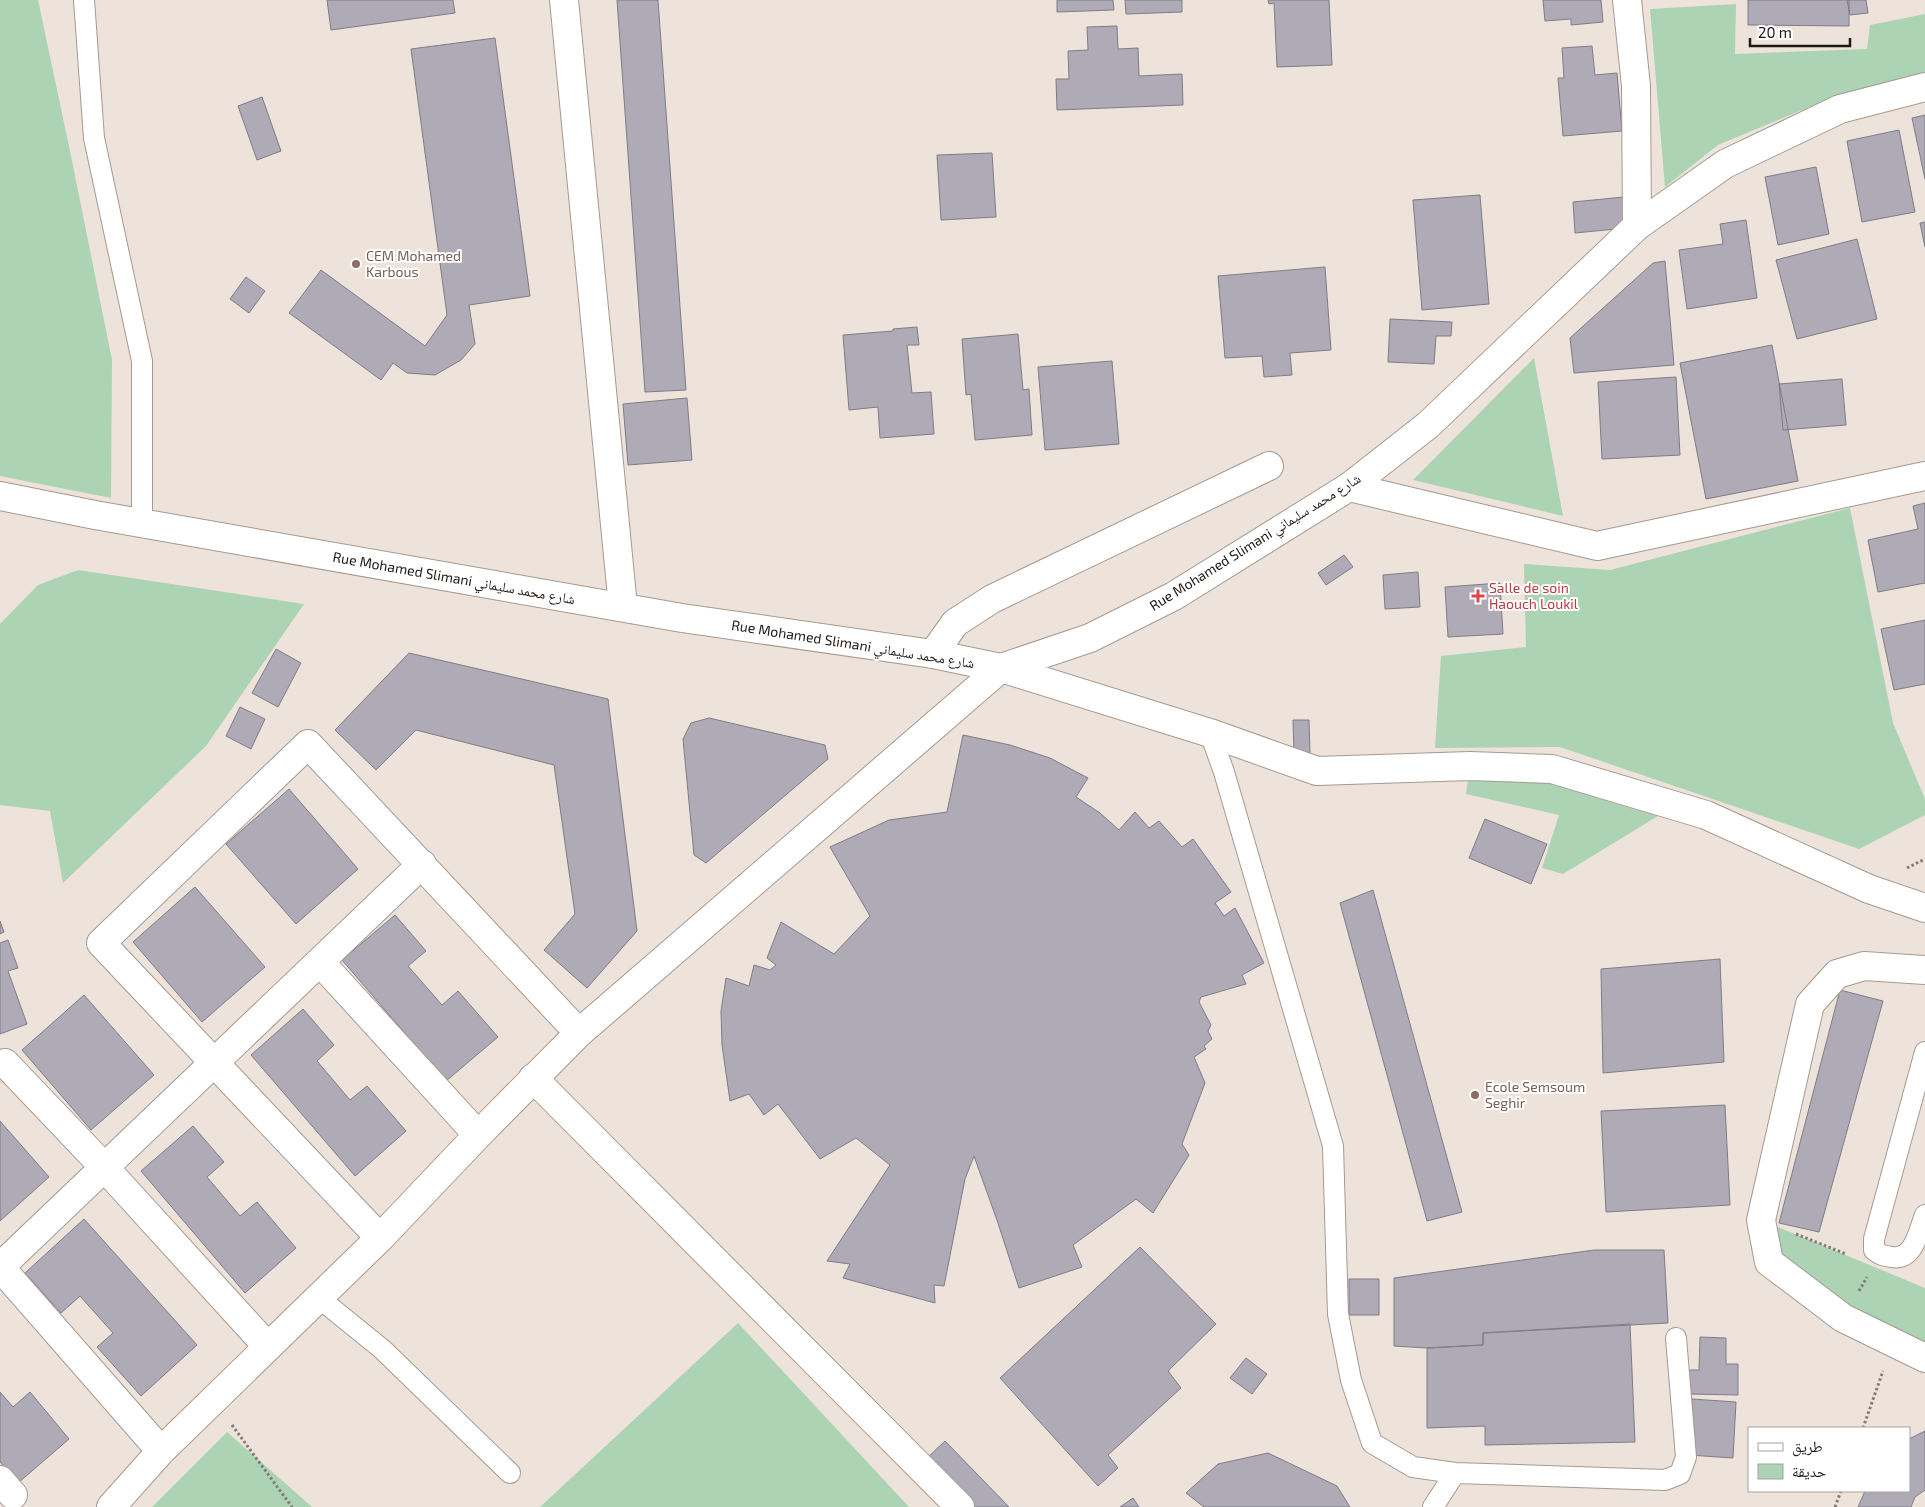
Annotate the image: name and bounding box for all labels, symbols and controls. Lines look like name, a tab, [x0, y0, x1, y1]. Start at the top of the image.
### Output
scale bar	[1750, 15, 1850, 47]
text: 20 m	[1758, 23, 1792, 41]
place label: CEM Mohamed Karbous	[366, 247, 461, 280]
marker: CEM Mohamed Karbous	[350, 258, 362, 270]
street label: Rue Mohamed Slimani شارع محمد سليماني	[1146, 469, 1365, 617]
street label: Rue Mohamed Slimani شارع محمد سليماني	[331, 548, 577, 611]
place label: Salle de soin Haouch Loukil	[1489, 579, 1579, 612]
marker: Salle de soin Haouch Loukil	[1471, 589, 1485, 603]
street label: Rue Mohamed Slimani شارع محمد سليماني	[730, 616, 976, 675]
place label: Ecole Semsoum Seghir	[1485, 1078, 1585, 1111]
marker: Ecole Semsoum Seghir	[1469, 1089, 1481, 1101]
legend	[1748, 1427, 1910, 1492]
text: طريق	[1792, 1437, 1823, 1457]
text: حديقة	[1792, 1462, 1827, 1480]

